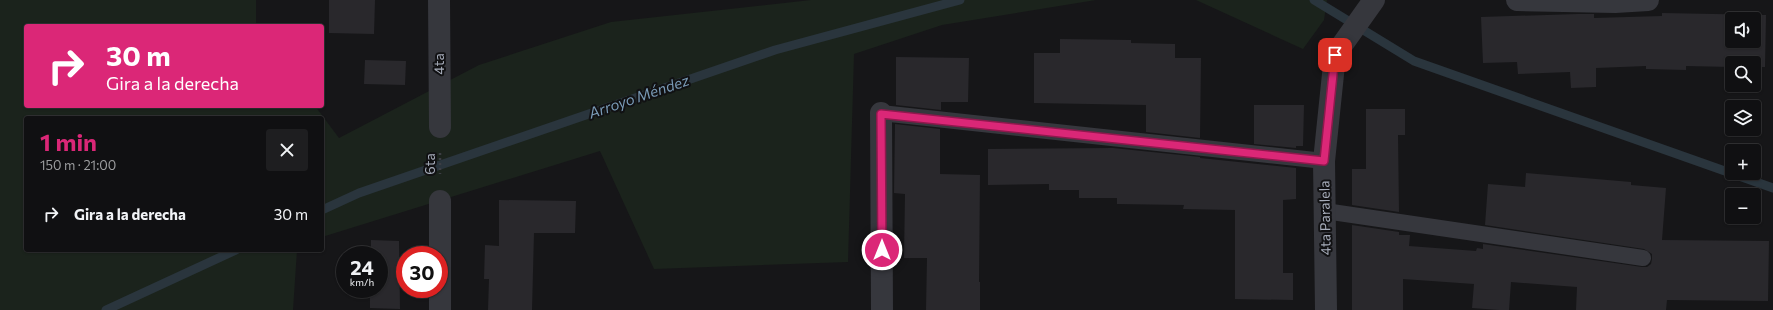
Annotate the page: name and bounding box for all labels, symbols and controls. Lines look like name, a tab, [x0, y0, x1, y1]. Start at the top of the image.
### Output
map controls	[1725, 12, 1761, 224]
button: sound	[1725, 12, 1761, 48]
text: 30 m	[106, 38, 171, 72]
pin	[1318, 38, 1352, 72]
icon: right	[40, 40, 92, 92]
icon: arrive	[1324, 44, 1346, 66]
street label: 4ta	[430, 53, 447, 75]
button: search	[1725, 56, 1761, 92]
water label: Arroyo Méndez	[585, 70, 692, 122]
text: Gira a la derecha	[106, 72, 239, 94]
button: layers	[1725, 100, 1761, 136]
text: 1 min	[40, 127, 97, 156]
button: close	[266, 129, 308, 171]
button: +	[1725, 144, 1761, 180]
street label: 6ta	[421, 153, 438, 175]
text: 150 m · 21:00	[40, 157, 116, 173]
street label: 4ta Paralela	[1315, 180, 1334, 256]
button: −	[1725, 188, 1761, 224]
icon: right	[40, 203, 62, 225]
text: Gira a la derecha	[74, 205, 186, 223]
text: 30 m	[274, 205, 308, 223]
position arrow	[861, 229, 903, 271]
speed limit sign: 30	[396, 246, 448, 298]
text: 24	[350, 255, 374, 279]
text: km/h	[350, 276, 374, 288]

